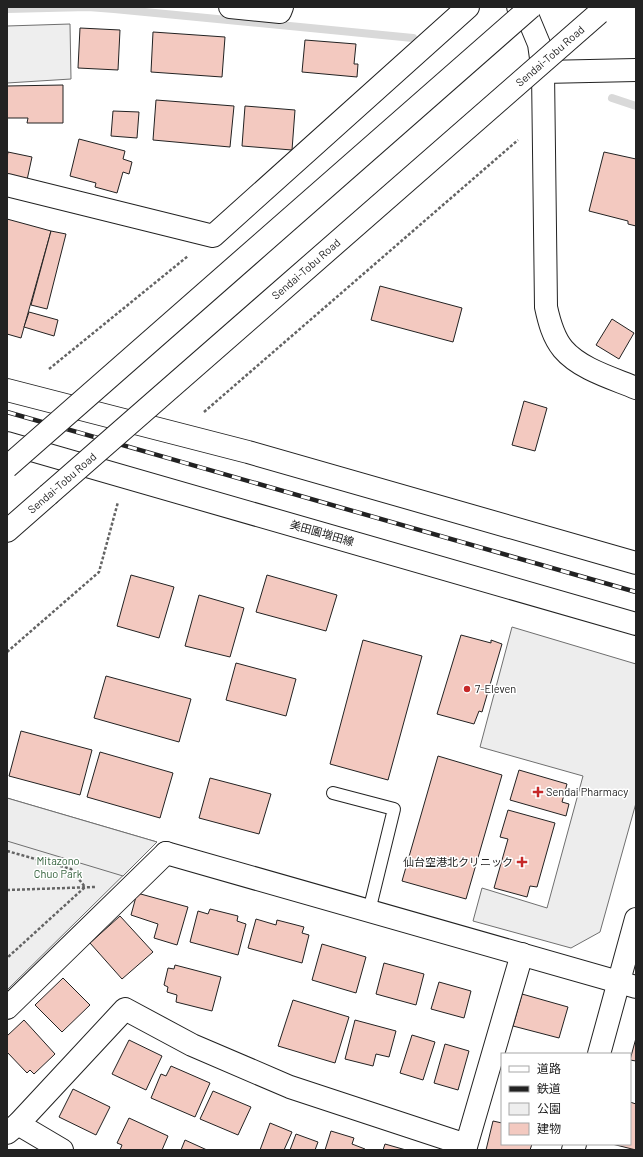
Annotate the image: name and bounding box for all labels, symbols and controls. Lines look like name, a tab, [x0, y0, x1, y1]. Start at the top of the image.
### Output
street label: Sendai-Tobu Road	[513, 22, 586, 89]
street label: Sendai-Tobu Road	[269, 235, 342, 302]
street label: Sendai-Tobu Road	[25, 449, 98, 516]
street label: 美田園増田線	[289, 517, 356, 548]
place label: 7-Eleven	[475, 682, 516, 695]
marker: 7-Eleven	[462, 684, 472, 694]
place label: Sendai Pharmacy	[546, 785, 628, 798]
marker: Sendai Pharmacy	[533, 787, 543, 797]
park label: Mitazono Chuo Park	[34, 854, 83, 880]
place label: 仙台空港北クリニック	[403, 855, 513, 868]
marker: 仙台空港北クリニック	[516, 856, 528, 868]
legend	[501, 1053, 631, 1145]
text: 道路	[537, 1061, 561, 1075]
text: 鉄道	[537, 1081, 561, 1095]
text: 公園	[537, 1101, 561, 1115]
text: 建物	[537, 1121, 561, 1135]

